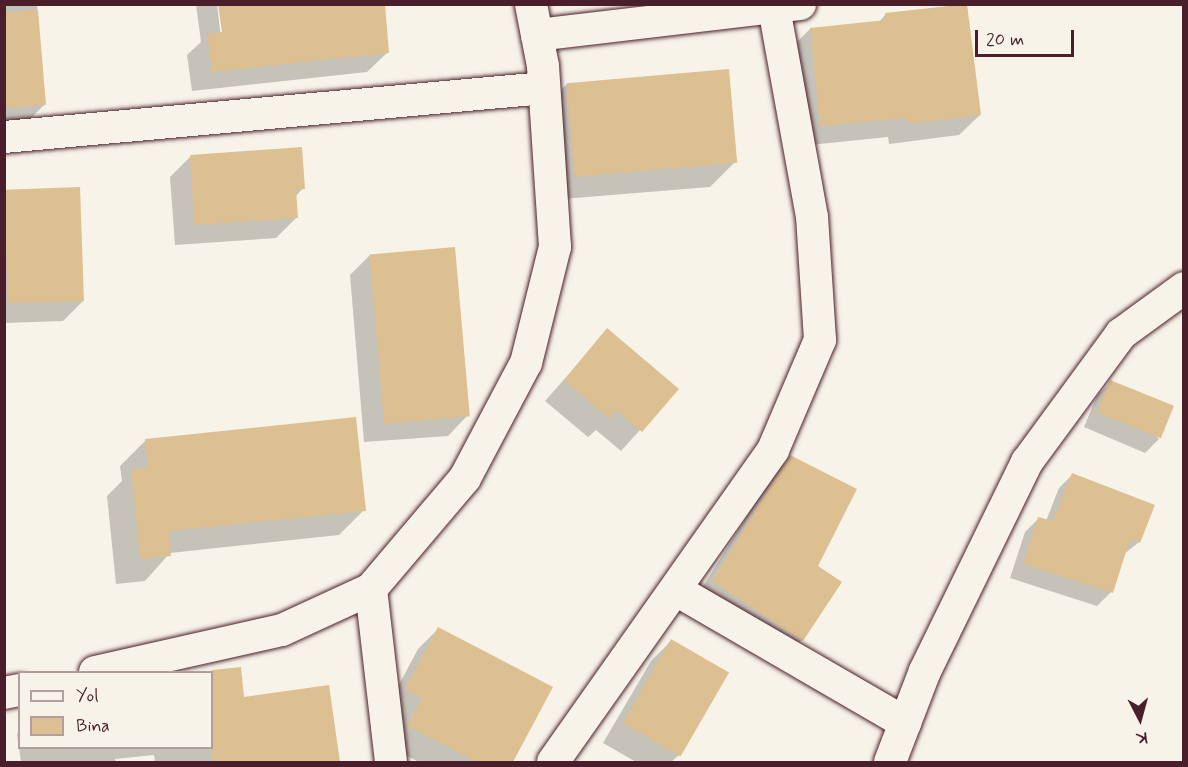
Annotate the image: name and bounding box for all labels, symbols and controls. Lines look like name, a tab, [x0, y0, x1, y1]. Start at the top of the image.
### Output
scale bar	[978, 18, 1077, 56]
text: 20 m	[986, 28, 1024, 52]
legend	[18, 671, 213, 749]
text: Yol	[76, 684, 99, 708]
north arrow	[1110, 689, 1170, 749]
text: Bina	[76, 714, 110, 738]
text: K	[1135, 726, 1149, 748]

